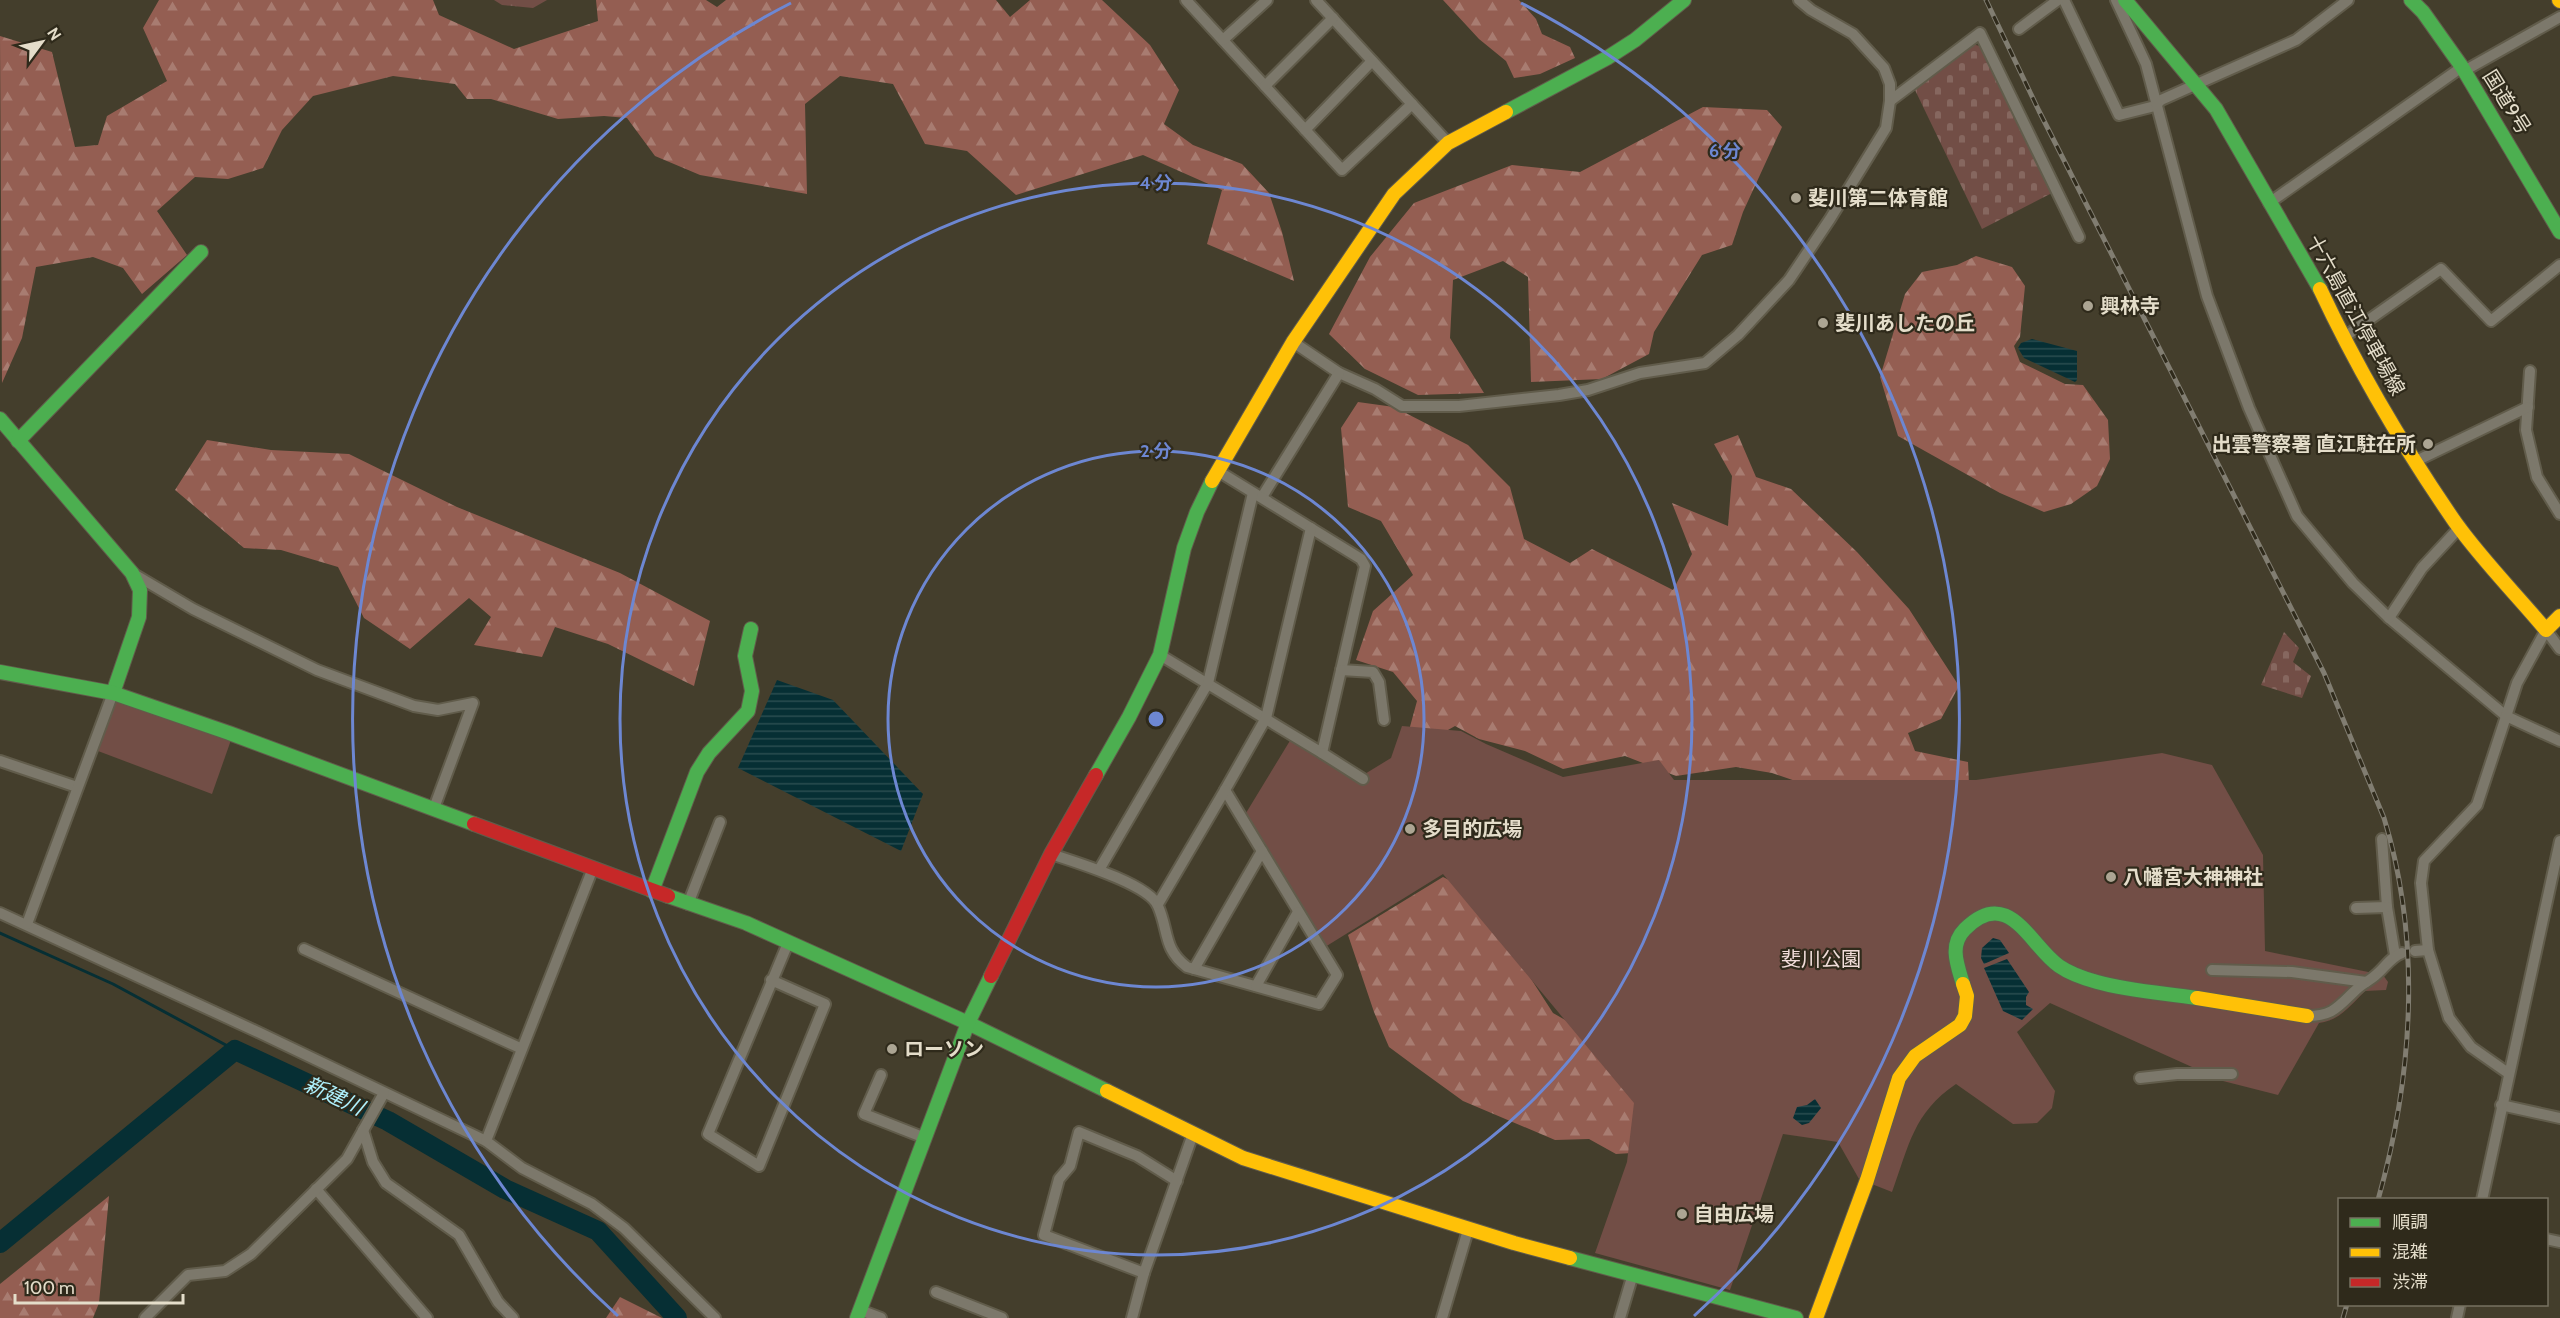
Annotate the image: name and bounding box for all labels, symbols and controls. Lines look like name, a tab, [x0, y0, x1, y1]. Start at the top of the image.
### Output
north arrow	[12, 12, 72, 72]
text: N	[43, 24, 65, 44]
street label: 国道9号	[2478, 65, 2536, 139]
text: 6 分	[1709, 140, 1741, 162]
text: 4 分	[1139, 172, 1173, 194]
place label: 斐川第二体育館	[1808, 186, 1948, 210]
marker: 斐川第二体育館	[1789, 191, 1803, 205]
street label: 十六島直江停車場線	[2302, 230, 2410, 400]
place label: 興林寺	[2100, 294, 2160, 318]
marker: 興林寺	[2081, 299, 2095, 313]
place label: 斐川あしたの丘	[1835, 311, 1975, 335]
marker: 斐川あしたの丘	[1816, 316, 1830, 330]
place label: 出雲警察署 直江駐在所	[2212, 432, 2416, 456]
marker: 出雲警察署 直江駐在所	[2421, 437, 2435, 451]
text: 2 分	[1140, 440, 1172, 462]
centre of rings	[1146, 709, 1166, 729]
place label: 多目的広場	[1422, 817, 1522, 841]
marker: 多目的広場	[1403, 822, 1417, 836]
place label: 八幡宮大神神社	[2123, 865, 2263, 889]
marker: 八幡宮大神神社	[2104, 870, 2118, 884]
park label: 斐川公園	[1781, 947, 1861, 971]
place label: ローソン	[904, 1037, 984, 1061]
marker: ローソン	[885, 1042, 899, 1056]
water label: 新建川	[300, 1071, 370, 1121]
legend	[2338, 1198, 2548, 1306]
place label: 自由広場	[1694, 1202, 1774, 1226]
marker: 自由広場	[1675, 1207, 1689, 1221]
text: 順調	[2392, 1211, 2428, 1233]
text: 混雑	[2392, 1241, 2428, 1263]
scale bar	[15, 1267, 183, 1305]
text: 渋滞	[2392, 1271, 2428, 1293]
text: 100 m	[24, 1277, 75, 1299]

